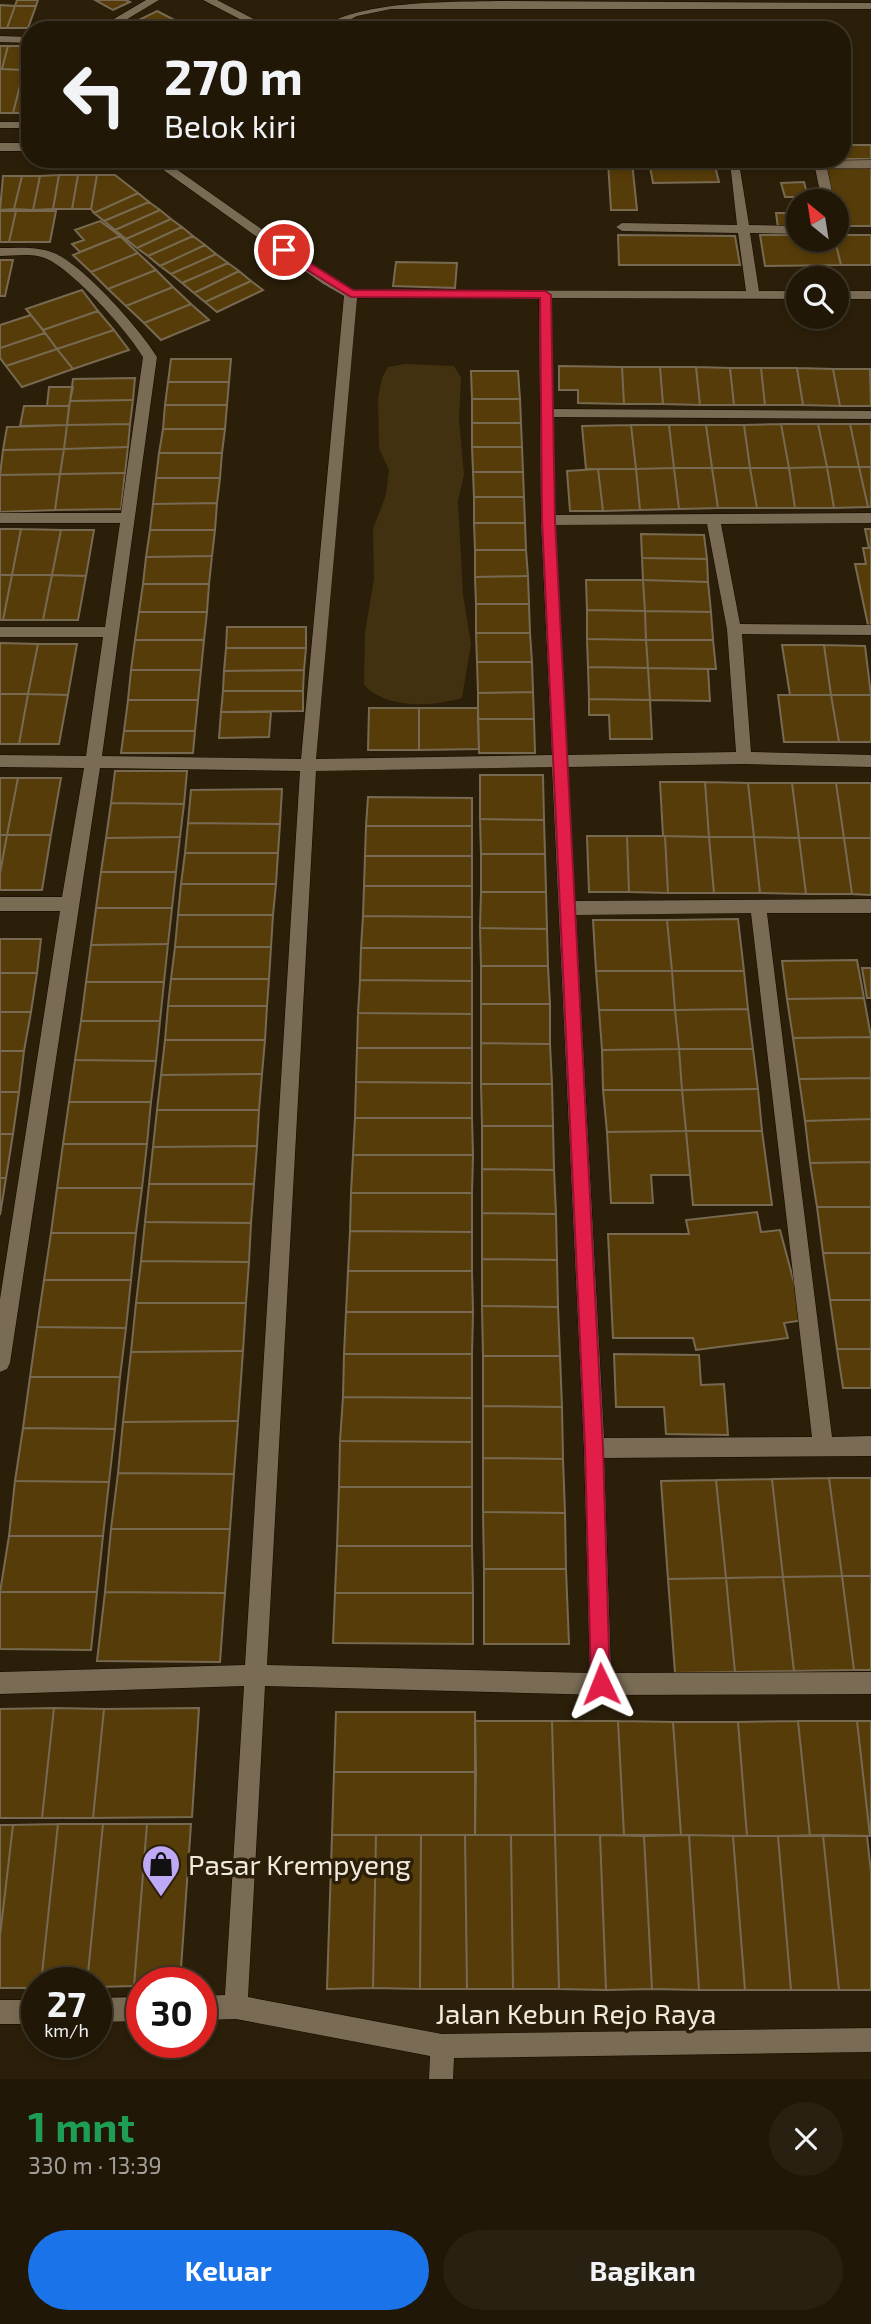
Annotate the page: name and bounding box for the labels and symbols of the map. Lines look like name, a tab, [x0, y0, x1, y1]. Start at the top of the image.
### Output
north arrow	[786, 189, 849, 252]
pin	[254, 220, 314, 280]
position arrow	[564, 1647, 638, 1721]
shop icon: Pasar Krempyeng	[140, 1843, 182, 1898]
place label: Pasar Krempyeng	[188, 1847, 411, 1881]
speed limit sign: 30	[126, 1967, 217, 2058]
street label: Jalan Kebun Rejo Raya	[436, 1996, 716, 2030]

